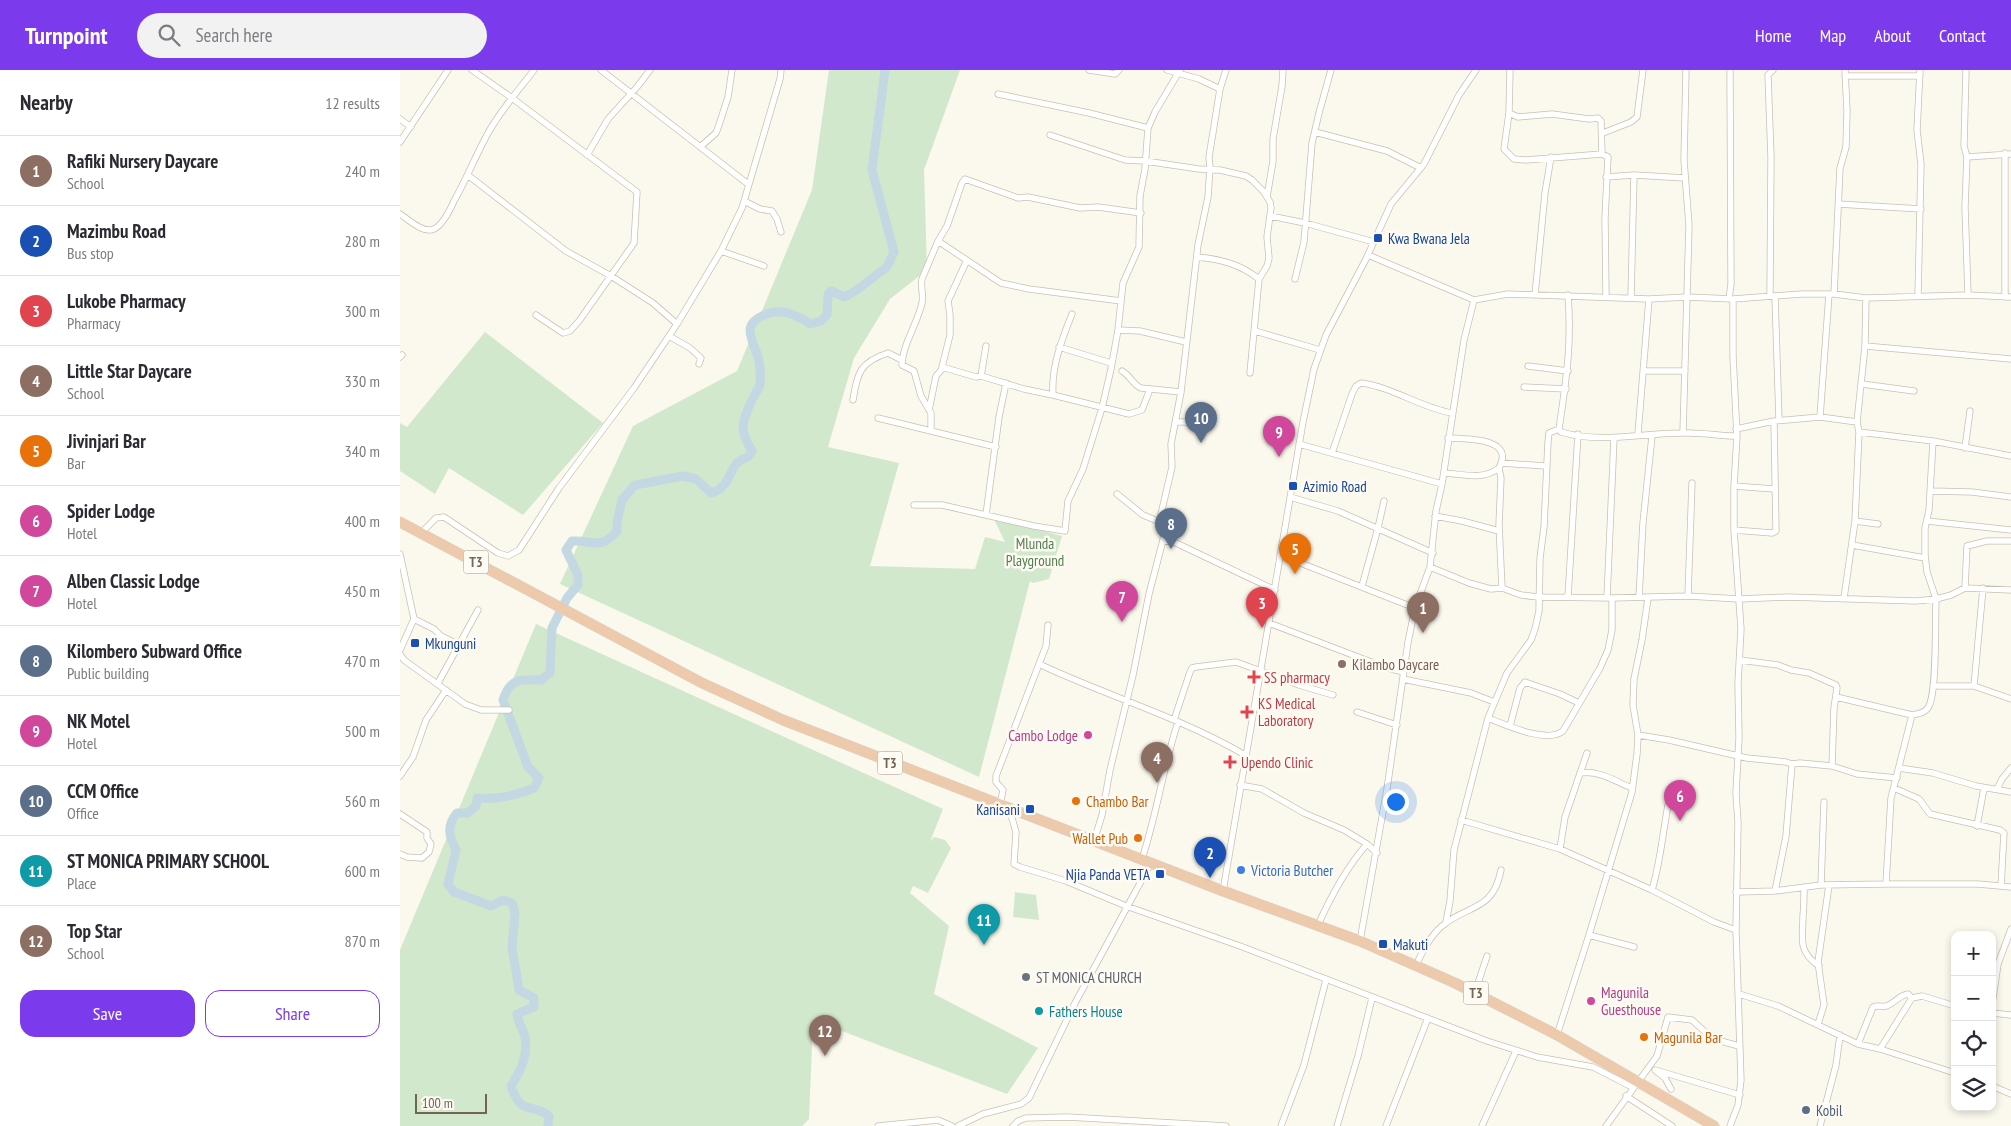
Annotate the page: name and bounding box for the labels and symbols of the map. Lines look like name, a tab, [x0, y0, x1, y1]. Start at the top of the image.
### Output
place label: Kwa Bwana Jela	[1388, 229, 1470, 248]
marker: Kwa Bwana Jela	[1372, 232, 1384, 244]
pin: 10	[1185, 402, 1217, 443]
pin: 9	[1263, 416, 1295, 457]
place label: Azimio Road	[1303, 477, 1367, 496]
marker: Azimio Road	[1287, 480, 1299, 492]
pin: 8	[1155, 508, 1187, 549]
pin: 5	[1279, 533, 1311, 574]
park label: Mlunda Playground	[1006, 534, 1064, 570]
road number: T3	[464, 551, 488, 574]
pin: 7	[1106, 581, 1138, 622]
pin: 3	[1246, 587, 1278, 628]
pin: 1	[1407, 592, 1439, 633]
place label: Mkunguni	[425, 634, 476, 653]
marker: Mkunguni	[409, 637, 421, 649]
place label: Kilambo Daycare	[1352, 655, 1439, 674]
marker: Kilambo Daycare	[1336, 658, 1348, 670]
place label: SS pharmacy	[1264, 668, 1330, 687]
marker: SS pharmacy	[1248, 671, 1260, 683]
place label: KS Medical Laboratory	[1258, 694, 1316, 730]
marker: KS Medical Laboratory	[1240, 705, 1254, 719]
place label: Cambo Lodge	[1008, 726, 1078, 745]
marker: Cambo Lodge	[1082, 729, 1094, 741]
pin: 4	[1141, 742, 1173, 783]
road number: T3	[878, 751, 902, 774]
place label: Upendo Clinic	[1241, 753, 1314, 772]
marker: Upendo Clinic	[1223, 755, 1237, 769]
pin: 6	[1664, 780, 1696, 821]
your location	[1383, 789, 1409, 815]
place label: Chambo Bar	[1086, 792, 1149, 811]
marker: Chambo Bar	[1070, 795, 1082, 807]
place label: Kanisani	[976, 800, 1020, 819]
marker: Kanisani	[1024, 803, 1036, 815]
place label: Wallet Pub	[1073, 829, 1128, 848]
marker: Wallet Pub	[1132, 832, 1144, 844]
pin: 2	[1194, 837, 1226, 878]
place label: Victoria Butcher	[1250, 861, 1334, 880]
marker: Victoria Butcher	[1235, 864, 1247, 876]
place label: Njia Panda VETA	[1066, 865, 1151, 884]
marker: Njia Panda VETA	[1154, 868, 1166, 880]
pin: 11	[968, 904, 1000, 945]
place label: Makuti	[1393, 935, 1428, 954]
marker: Makuti	[1377, 938, 1389, 950]
place label: ST MONICA CHURCH	[1036, 968, 1142, 987]
marker: ST MONICA CHURCH	[1020, 971, 1032, 983]
road number: T3	[1464, 981, 1488, 1004]
place label: Magunila Guesthouse	[1601, 983, 1661, 1019]
marker: Magunila Guesthouse	[1585, 995, 1597, 1007]
place label: Fathers House	[1049, 1002, 1123, 1021]
marker: Fathers House	[1033, 1005, 1045, 1017]
pin: 12	[809, 1015, 841, 1056]
place label: Magunila Bar	[1654, 1028, 1723, 1047]
marker: Magunila Bar	[1638, 1031, 1650, 1043]
scale bar	[415, 1091, 488, 1114]
place label: Kobil	[1816, 1101, 1843, 1120]
marker: Kobil	[1800, 1104, 1812, 1116]

